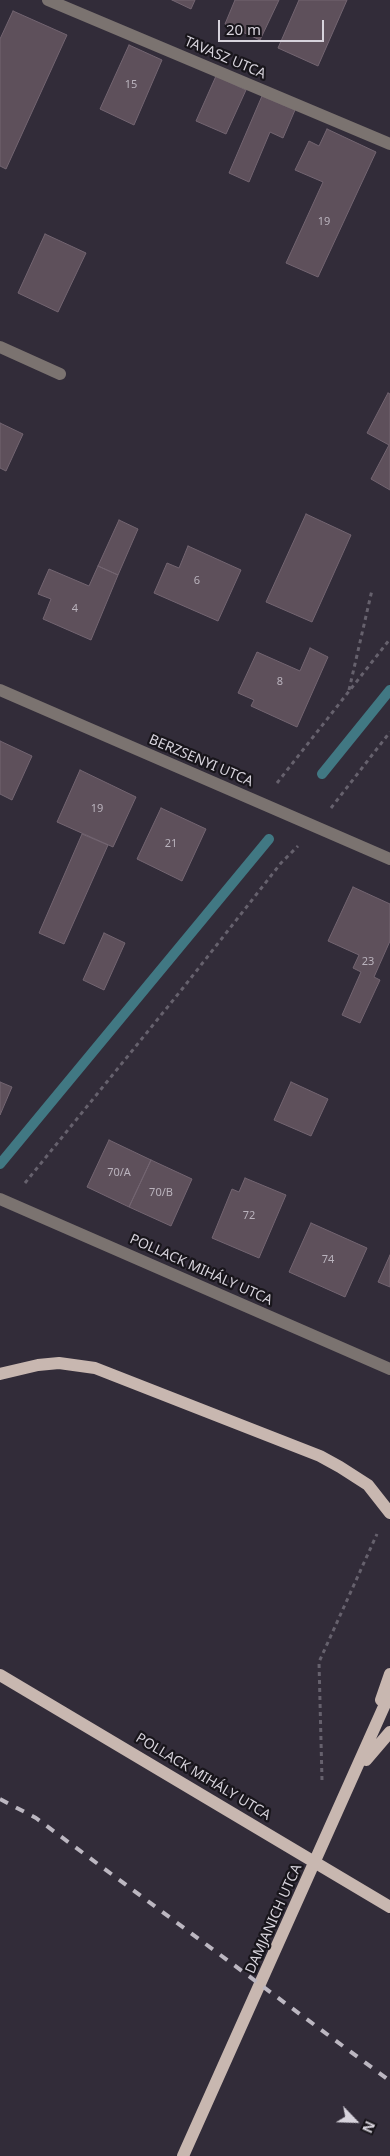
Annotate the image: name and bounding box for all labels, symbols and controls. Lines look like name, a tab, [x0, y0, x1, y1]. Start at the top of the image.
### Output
scale bar	[220, 10, 326, 42]
text: 20 m	[226, 19, 261, 39]
street label: TAVASZ UTCA	[182, 33, 268, 83]
house number: 15	[125, 78, 137, 92]
house number: 19	[318, 215, 330, 229]
house number: 6	[194, 574, 200, 588]
house number: 4	[72, 602, 78, 616]
house number: 8	[277, 675, 283, 689]
street label: BERZSENYI UTCA	[146, 731, 256, 791]
house number: 19	[91, 802, 103, 816]
house number: 21	[165, 837, 177, 851]
house number: 23	[362, 955, 374, 969]
house number: 70/A	[107, 1166, 131, 1180]
house number: 70/B	[149, 1186, 173, 1200]
house number: 72	[243, 1209, 255, 1223]
street label: POLLACK MIHÁLY UTCA	[127, 1231, 275, 1309]
house number: 74	[322, 1253, 334, 1267]
street label: POLLACK MIHÁLY UTCA	[132, 1730, 274, 1824]
street label: DAMJANICH UTCA	[242, 1862, 306, 1976]
north arrow	[330, 2096, 380, 2146]
text: N	[358, 2118, 380, 2136]

